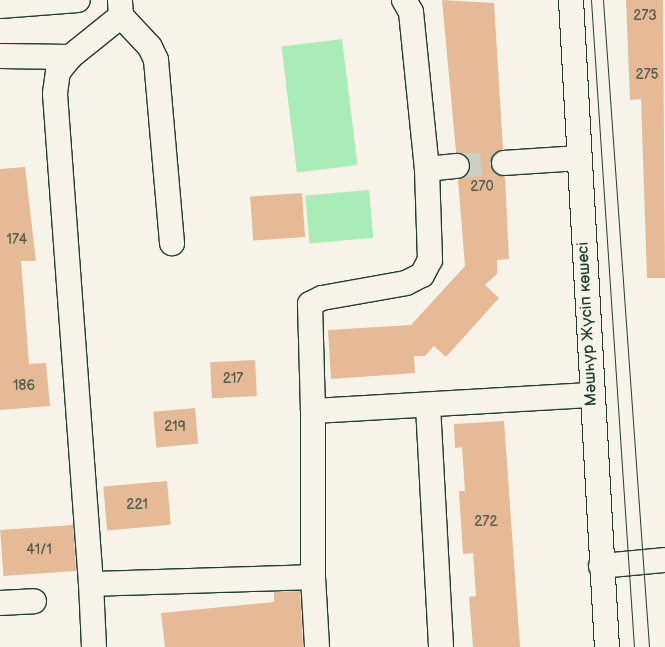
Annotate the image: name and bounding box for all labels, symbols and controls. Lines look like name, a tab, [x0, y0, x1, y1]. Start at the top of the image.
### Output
house number: 273	[633, 8, 657, 24]
house number: 275	[635, 67, 659, 83]
house number: 270	[470, 179, 494, 195]
house number: 174	[7, 232, 27, 248]
street label: Мәшһүр Жүсіп көшесі	[574, 241, 602, 407]
house number: 217	[223, 371, 243, 387]
house number: 186	[13, 378, 35, 394]
house number: 219	[164, 419, 186, 435]
house number: 221	[126, 497, 148, 513]
house number: 272	[474, 514, 498, 530]
house number: 41/1	[26, 542, 52, 558]

